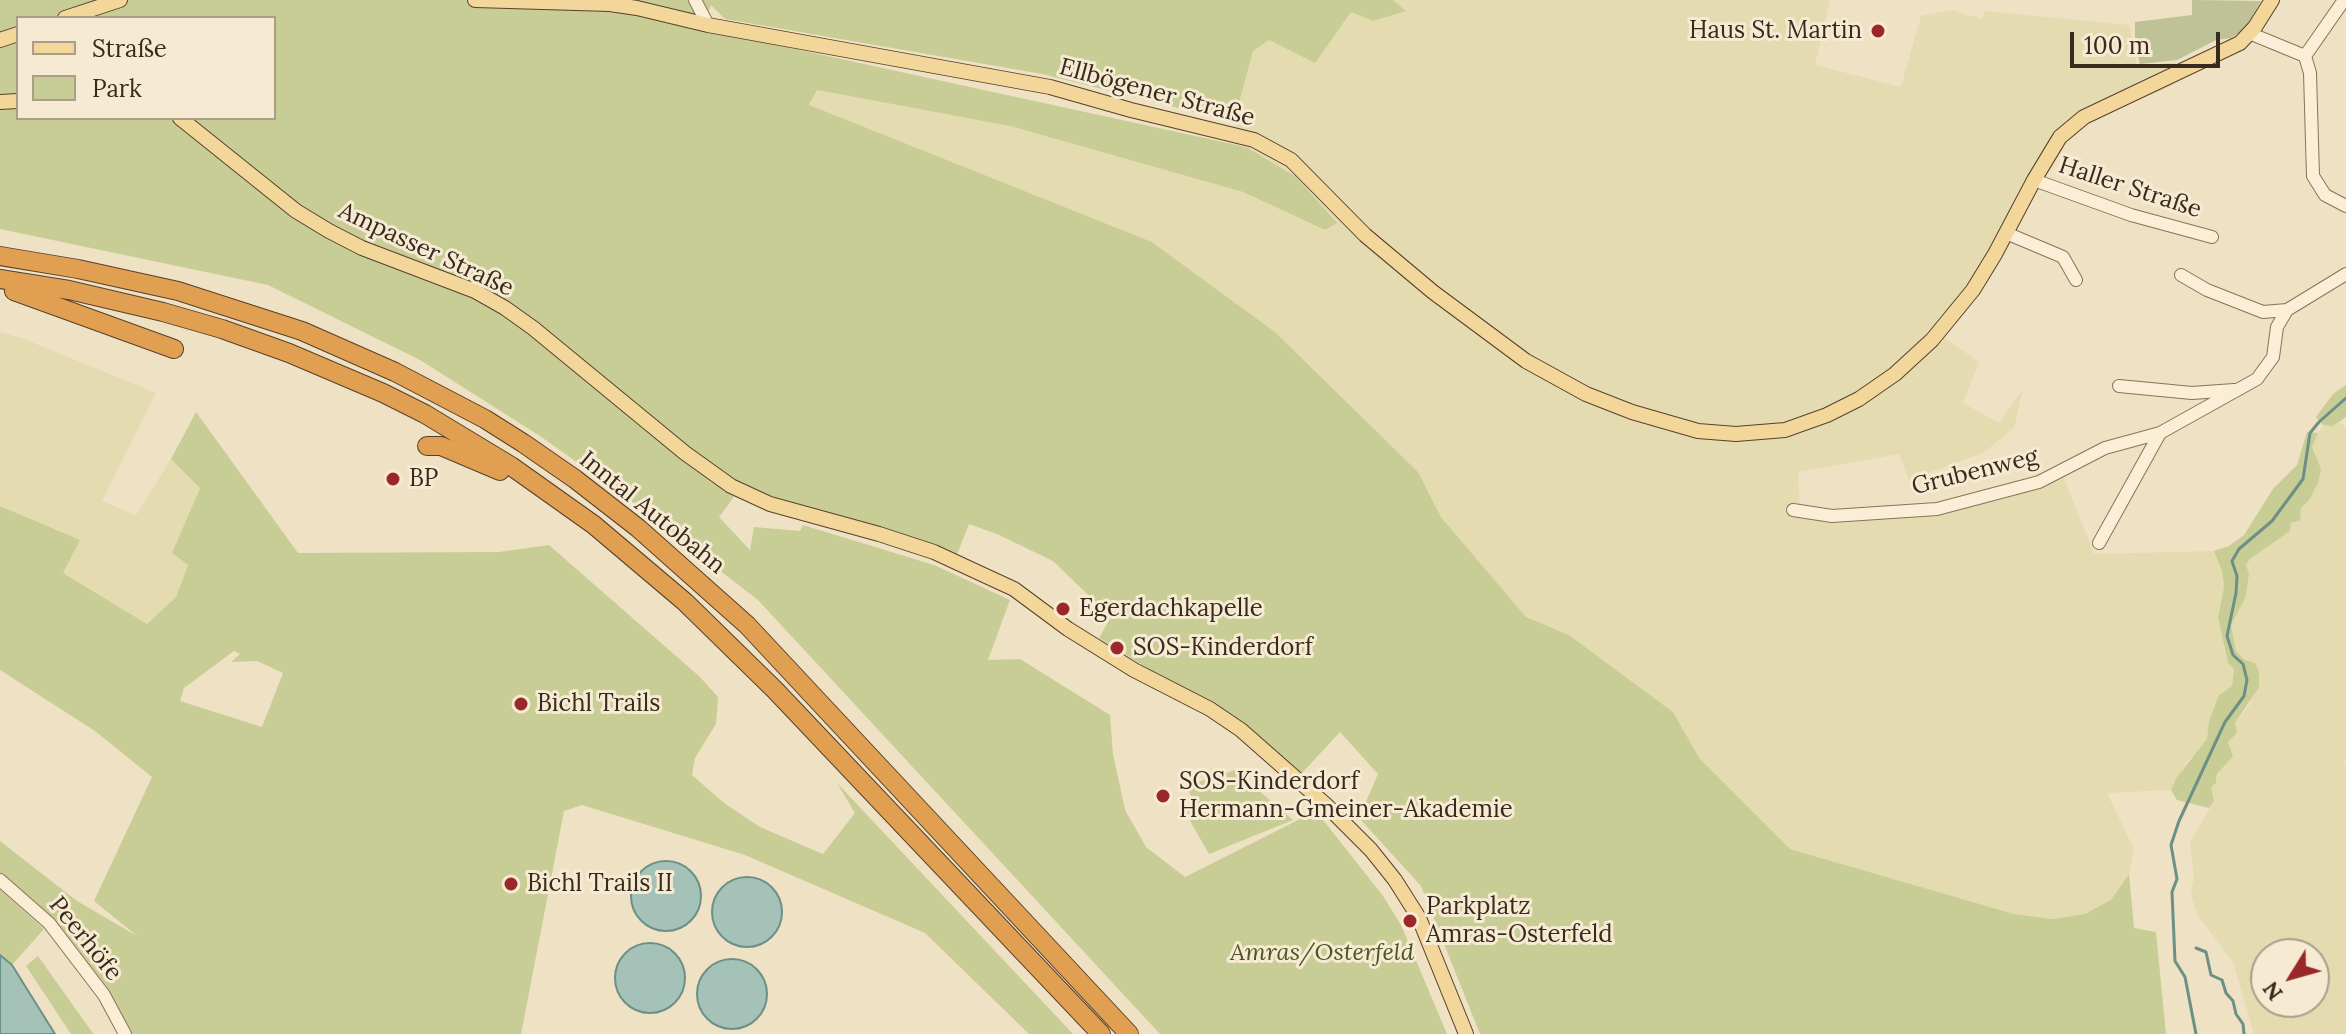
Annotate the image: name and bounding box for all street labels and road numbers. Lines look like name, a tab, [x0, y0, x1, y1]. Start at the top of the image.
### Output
street label: Ellbögener Straße	[1056, 53, 1258, 133]
street label: Haller Straße	[2055, 151, 2205, 225]
street label: Ampasser Straße	[334, 197, 518, 303]
street label: Grubenweg	[1909, 442, 2041, 502]
street label: Inntal Autobahn	[573, 445, 731, 581]
street label: Peerhöfe	[42, 891, 128, 987]

